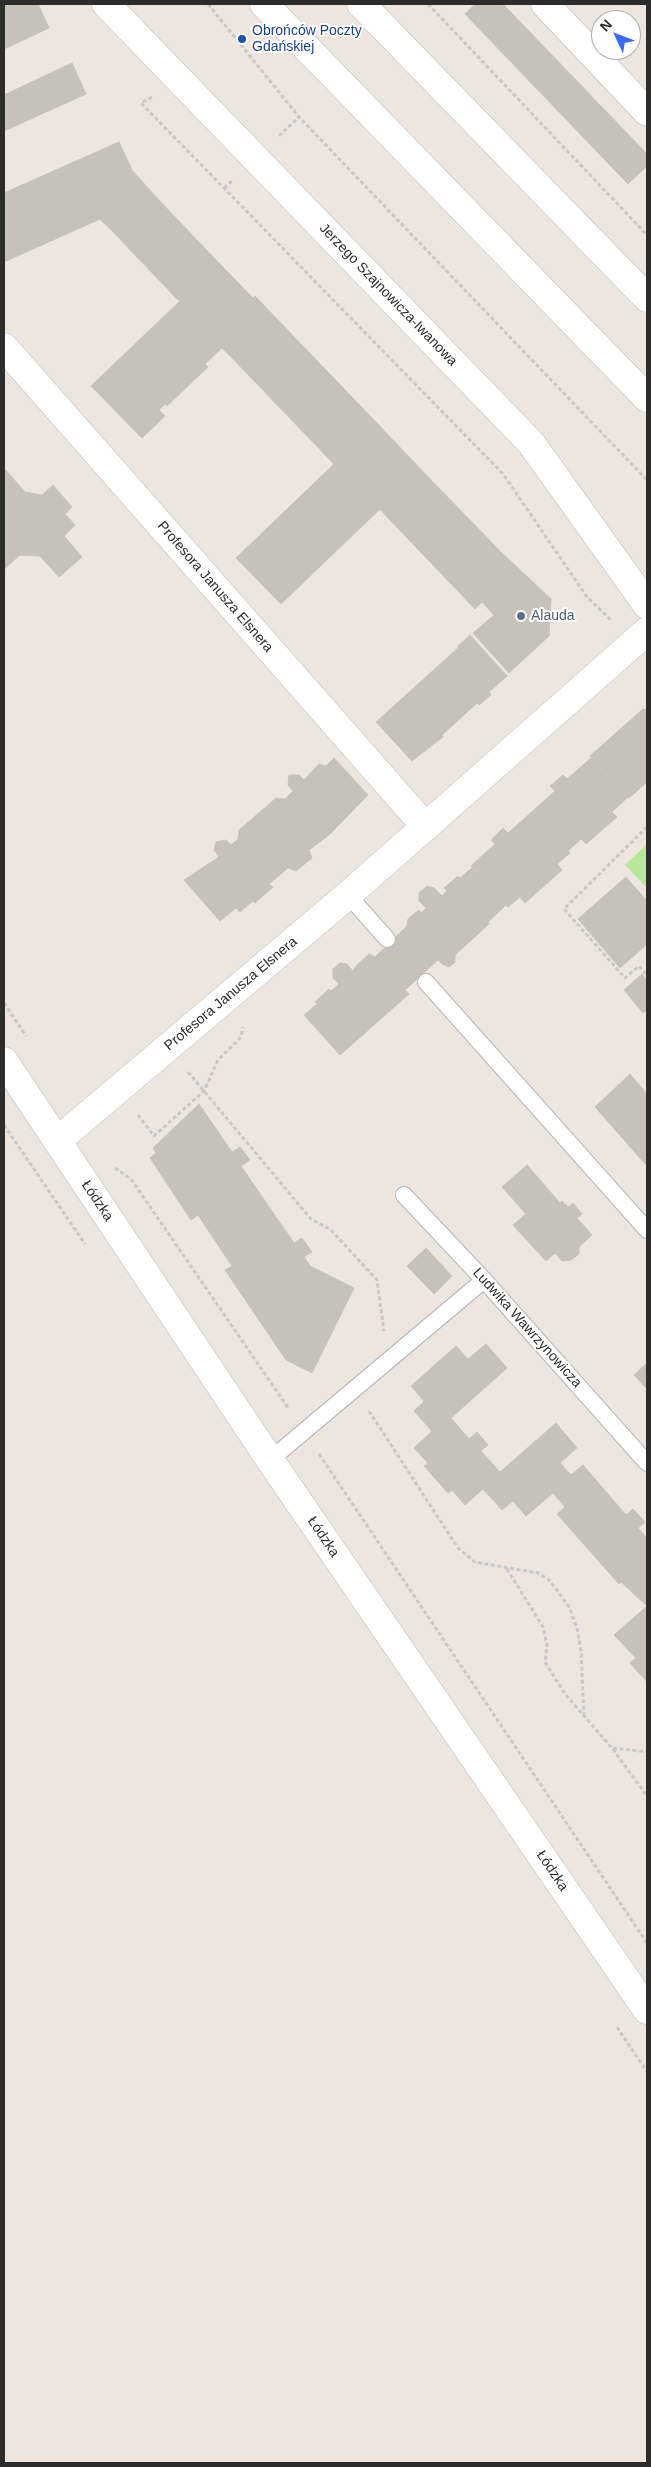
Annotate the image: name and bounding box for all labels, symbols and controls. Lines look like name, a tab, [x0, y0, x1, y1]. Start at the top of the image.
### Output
north arrow	[591, 10, 641, 60]
text: N	[596, 16, 615, 35]
place label: Obrońców Poczty Gdańskiej	[252, 23, 362, 56]
marker: Obrońców Poczty Gdańskiej	[236, 33, 248, 45]
street label: Jerzego Szajnowicza-Iwanowa	[315, 220, 461, 370]
street label: Profesora Janusza Elsnera	[154, 518, 276, 656]
place label: Alauda	[531, 608, 575, 624]
marker: Alauda	[515, 610, 527, 622]
street label: Profesora Janusza Elsnera	[161, 934, 301, 1054]
street label: Łódzka	[77, 1178, 117, 1224]
street label: Ludwika Wawrzynowicza	[469, 1265, 585, 1391]
street label: Łódzka	[303, 1514, 343, 1560]
street label: Łódzka	[532, 1848, 572, 1894]

